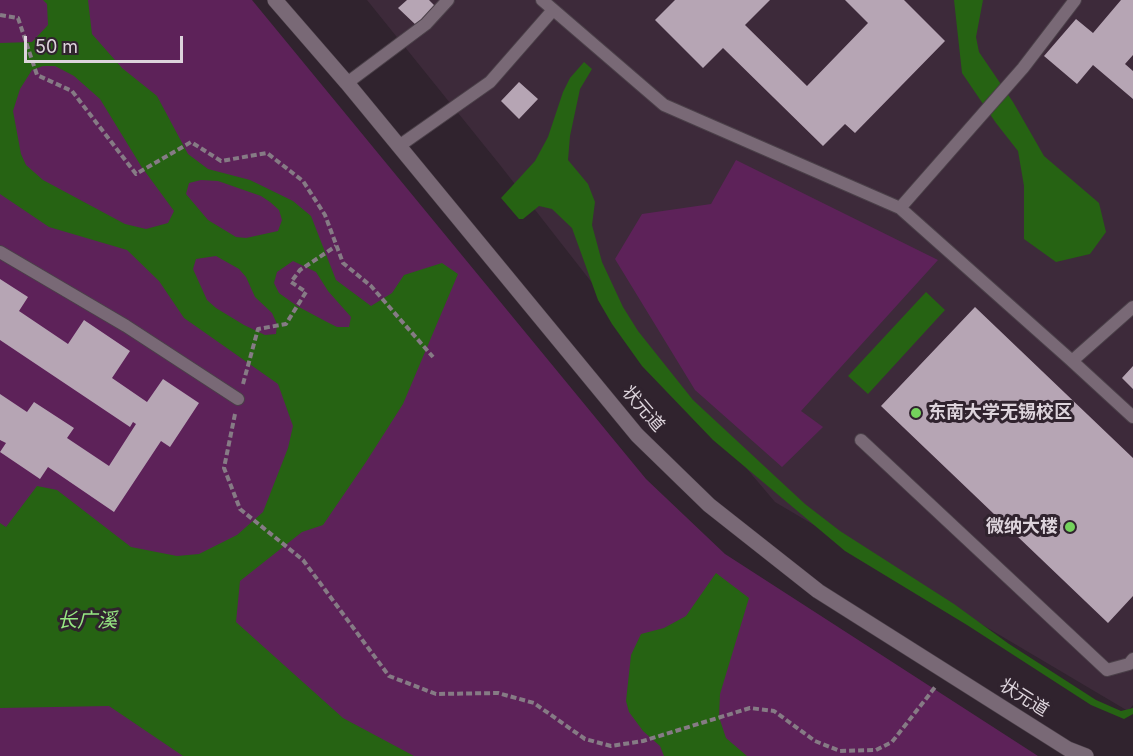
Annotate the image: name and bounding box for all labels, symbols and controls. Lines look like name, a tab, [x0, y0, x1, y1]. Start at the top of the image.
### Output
scale bar	[27, 24, 186, 62]
text: 50 m	[35, 36, 78, 57]
street label: 状元道	[617, 382, 669, 436]
place label: 东南大学无锡校区	[928, 402, 1072, 424]
marker: 东南大学无锡校区	[909, 406, 923, 420]
place label: 微纳大楼	[986, 516, 1058, 538]
marker: 微纳大楼	[1063, 520, 1077, 534]
water label: 长广溪	[57, 609, 117, 633]
street label: 状元道	[995, 675, 1053, 721]

